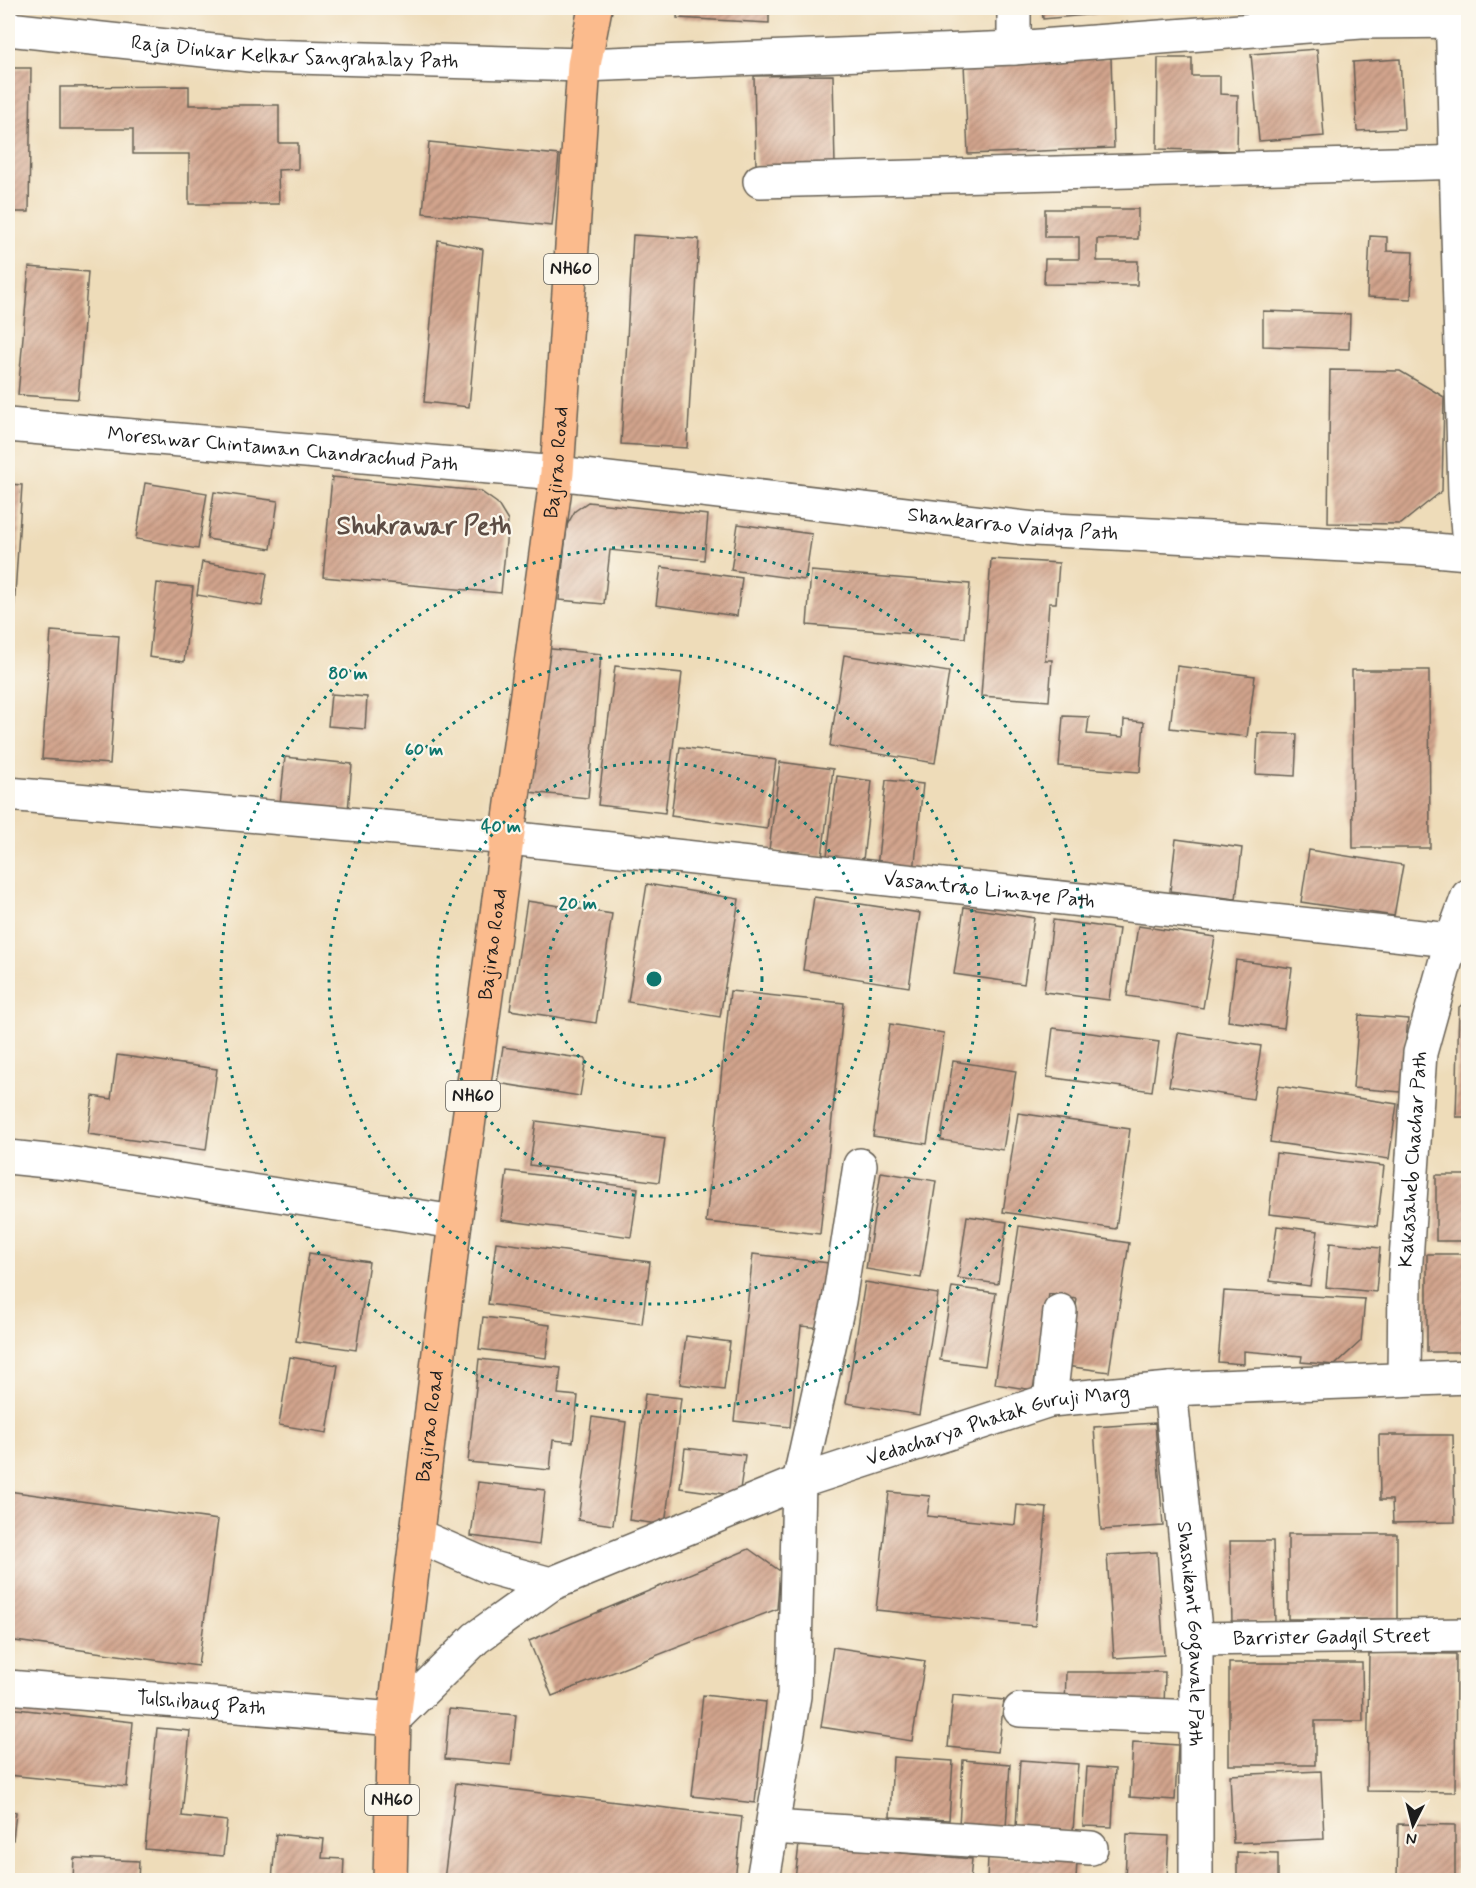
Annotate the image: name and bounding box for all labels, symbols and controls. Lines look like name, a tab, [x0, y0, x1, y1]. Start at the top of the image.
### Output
street label: Raja Dinkar Kelkar Sangrahalay Path	[130, 29, 459, 75]
road number: NH60	[544, 254, 598, 284]
street label: Bajirao Road	[537, 406, 575, 520]
street label: Moreshwar Chintaman Chandrachud Path	[106, 420, 460, 478]
street label: Shankarrao Vaidya Path	[906, 501, 1119, 547]
district label: Shukrawar Peth	[336, 510, 512, 544]
text: 80 m	[328, 662, 368, 686]
text: 60 m	[405, 738, 443, 762]
text: 40 m	[481, 815, 521, 839]
street label: Vasantrao Limaye Path	[882, 865, 1096, 915]
street label: Bajirao Road	[472, 887, 514, 1002]
text: 20 m	[559, 892, 597, 916]
centre of rings	[644, 969, 664, 989]
street label: Kakasaheb Chachar Path	[1392, 1050, 1434, 1268]
road number: NH60	[446, 1081, 500, 1111]
street label: Bajirao Road	[410, 1369, 450, 1484]
street label: Vedacharya Phatak Guruji Marg	[863, 1379, 1131, 1473]
street label: Shashikant Gogawale Path	[1170, 1520, 1210, 1747]
street label: Barrister Gadgil Street	[1233, 1622, 1431, 1652]
street label: Tulshibaug Path	[136, 1684, 267, 1722]
road number: NH60	[365, 1785, 419, 1815]
north arrow	[1383, 1795, 1443, 1855]
text: N	[1405, 1827, 1418, 1849]

